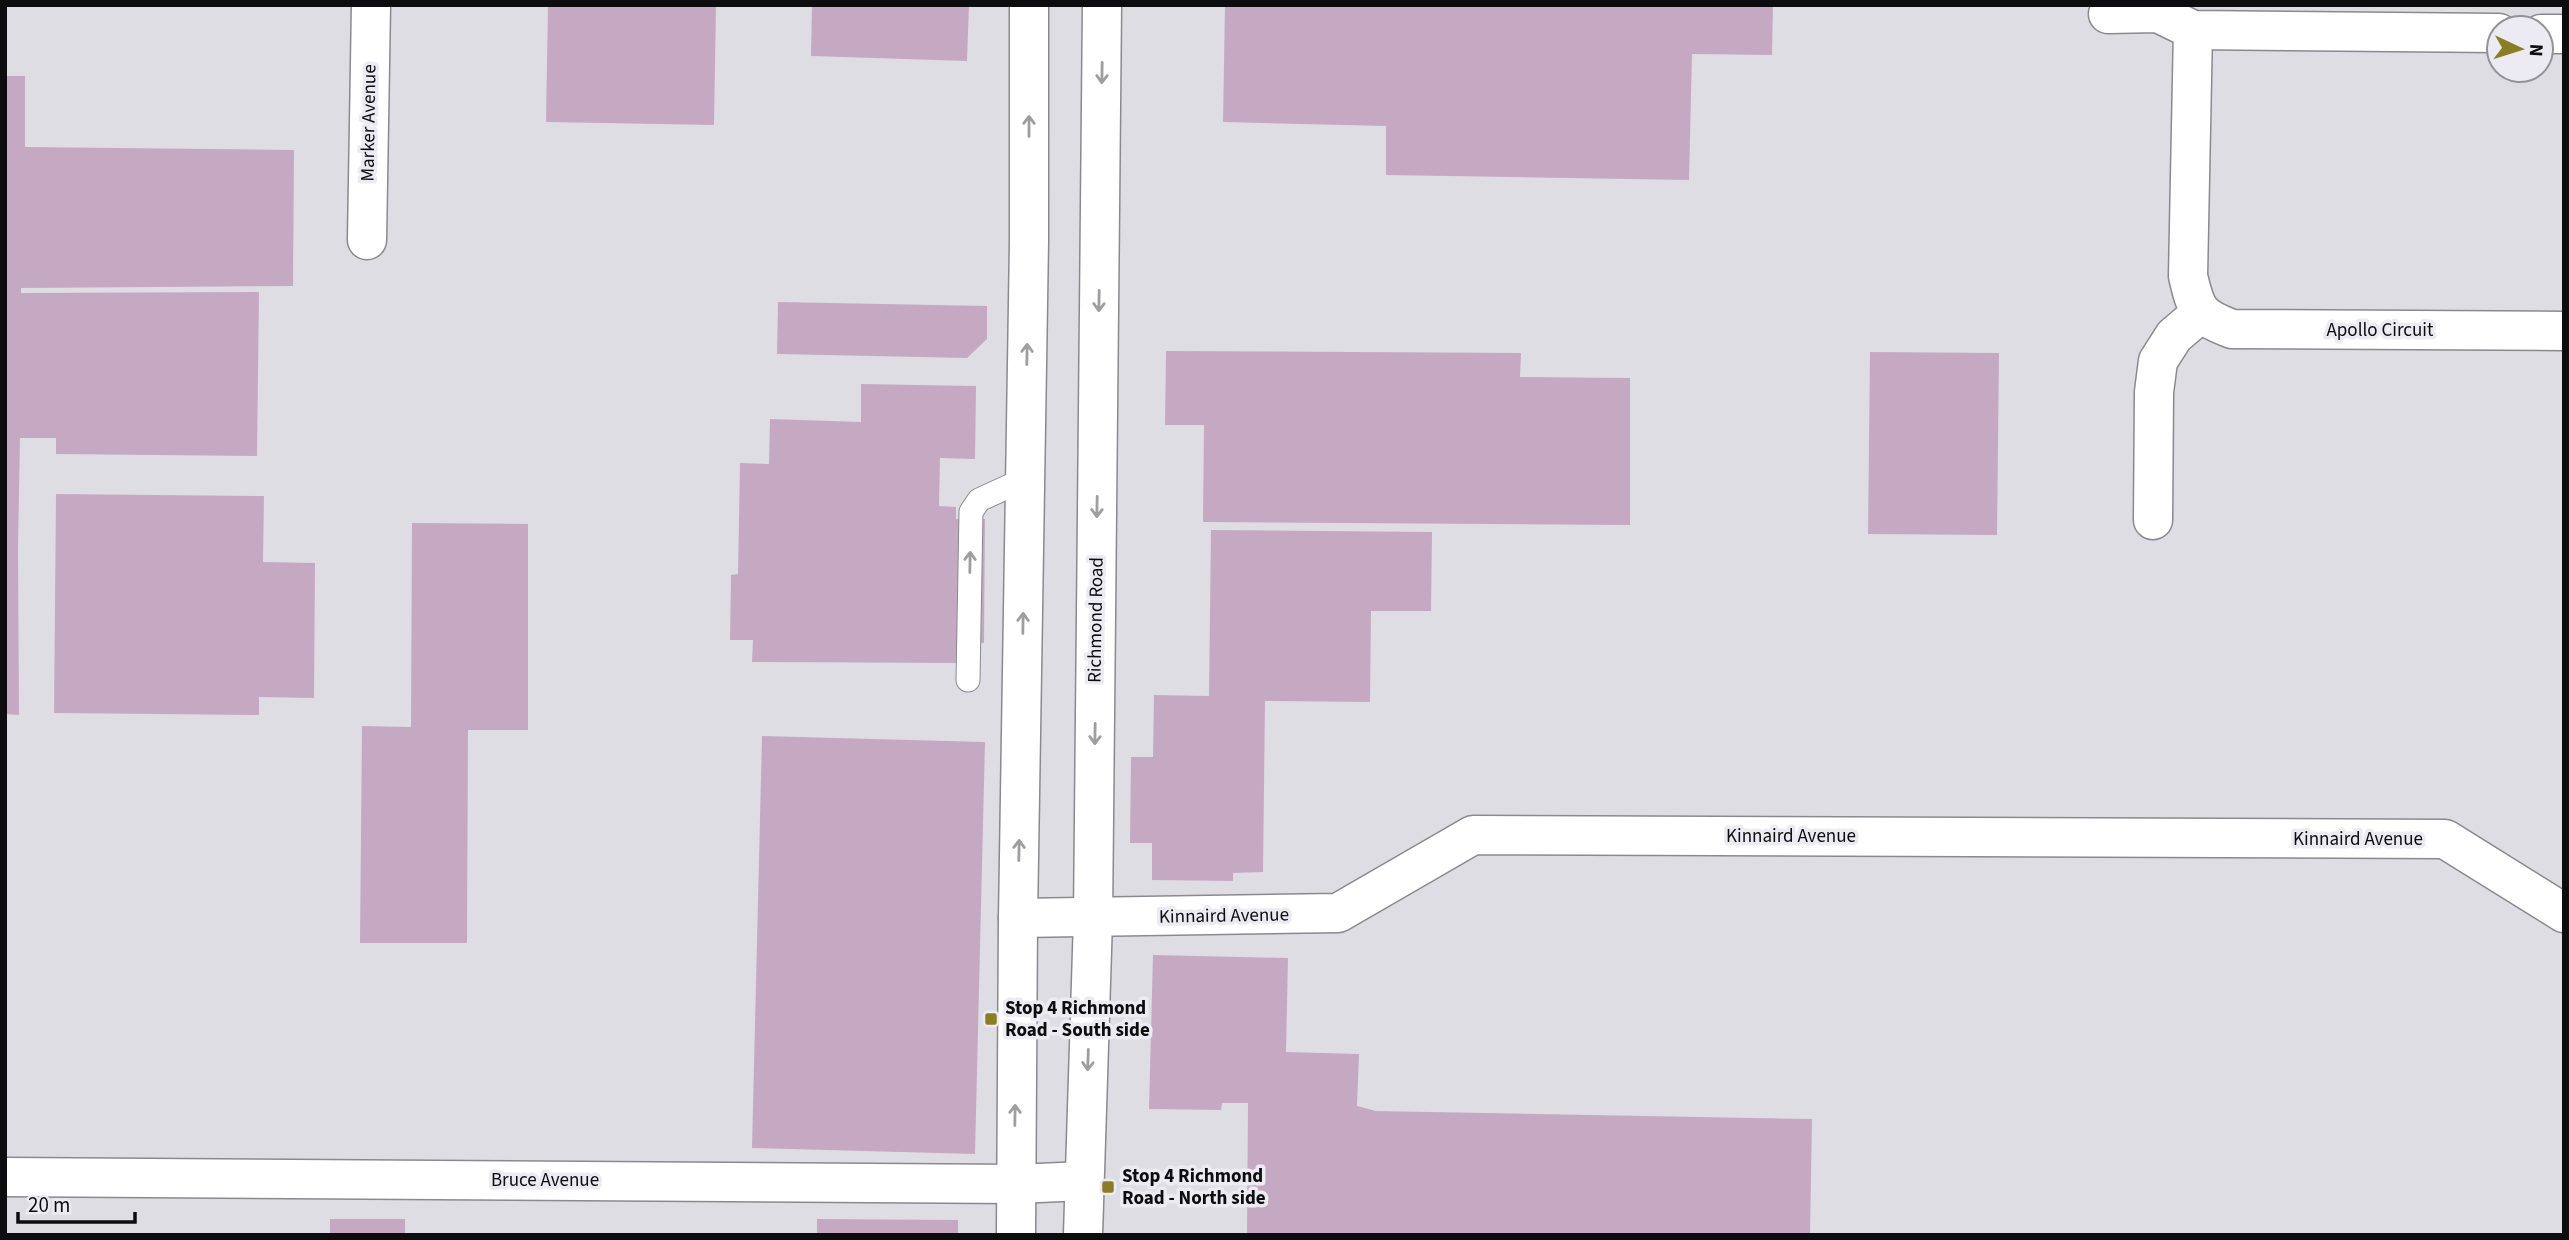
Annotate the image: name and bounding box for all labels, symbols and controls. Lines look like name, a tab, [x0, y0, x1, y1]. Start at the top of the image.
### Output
north arrow	[2485, 14, 2555, 84]
text: N	[2522, 43, 2549, 57]
one-way arrow	[1095, 62, 1108, 85]
street label: Marker Avenue	[354, 64, 384, 182]
one-way arrow	[1022, 115, 1036, 138]
one-way arrow	[1092, 289, 1106, 312]
street label: Apollo Circuit	[2327, 317, 2434, 344]
one-way arrow	[1020, 342, 1034, 365]
one-way arrow	[1090, 495, 1104, 518]
one-way arrow	[963, 551, 977, 574]
street label: Richmond Road	[1081, 557, 1111, 683]
one-way arrow	[1016, 611, 1030, 634]
one-way arrow	[1088, 723, 1102, 746]
street label: Kinnaird Avenue	[1726, 823, 1856, 850]
street label: Kinnaird Avenue	[2293, 826, 2423, 853]
one-way arrow	[1012, 839, 1026, 862]
street label: Kinnaird Avenue	[1159, 901, 1289, 931]
place label: Stop 4 Richmond Road - South side	[1005, 995, 1150, 1044]
marker: Stop 4 Richmond Road - South side	[983, 1011, 999, 1027]
one-way arrow	[1082, 1049, 1095, 1072]
one-way arrow	[1008, 1104, 1022, 1127]
place label: Stop 4 Richmond Road - North side	[1122, 1163, 1266, 1212]
street label: Bruce Avenue	[491, 1167, 599, 1194]
marker: Stop 4 Richmond Road - North side	[1100, 1179, 1116, 1195]
scale bar	[18, 1180, 135, 1224]
text: 20 m	[28, 1190, 70, 1220]

